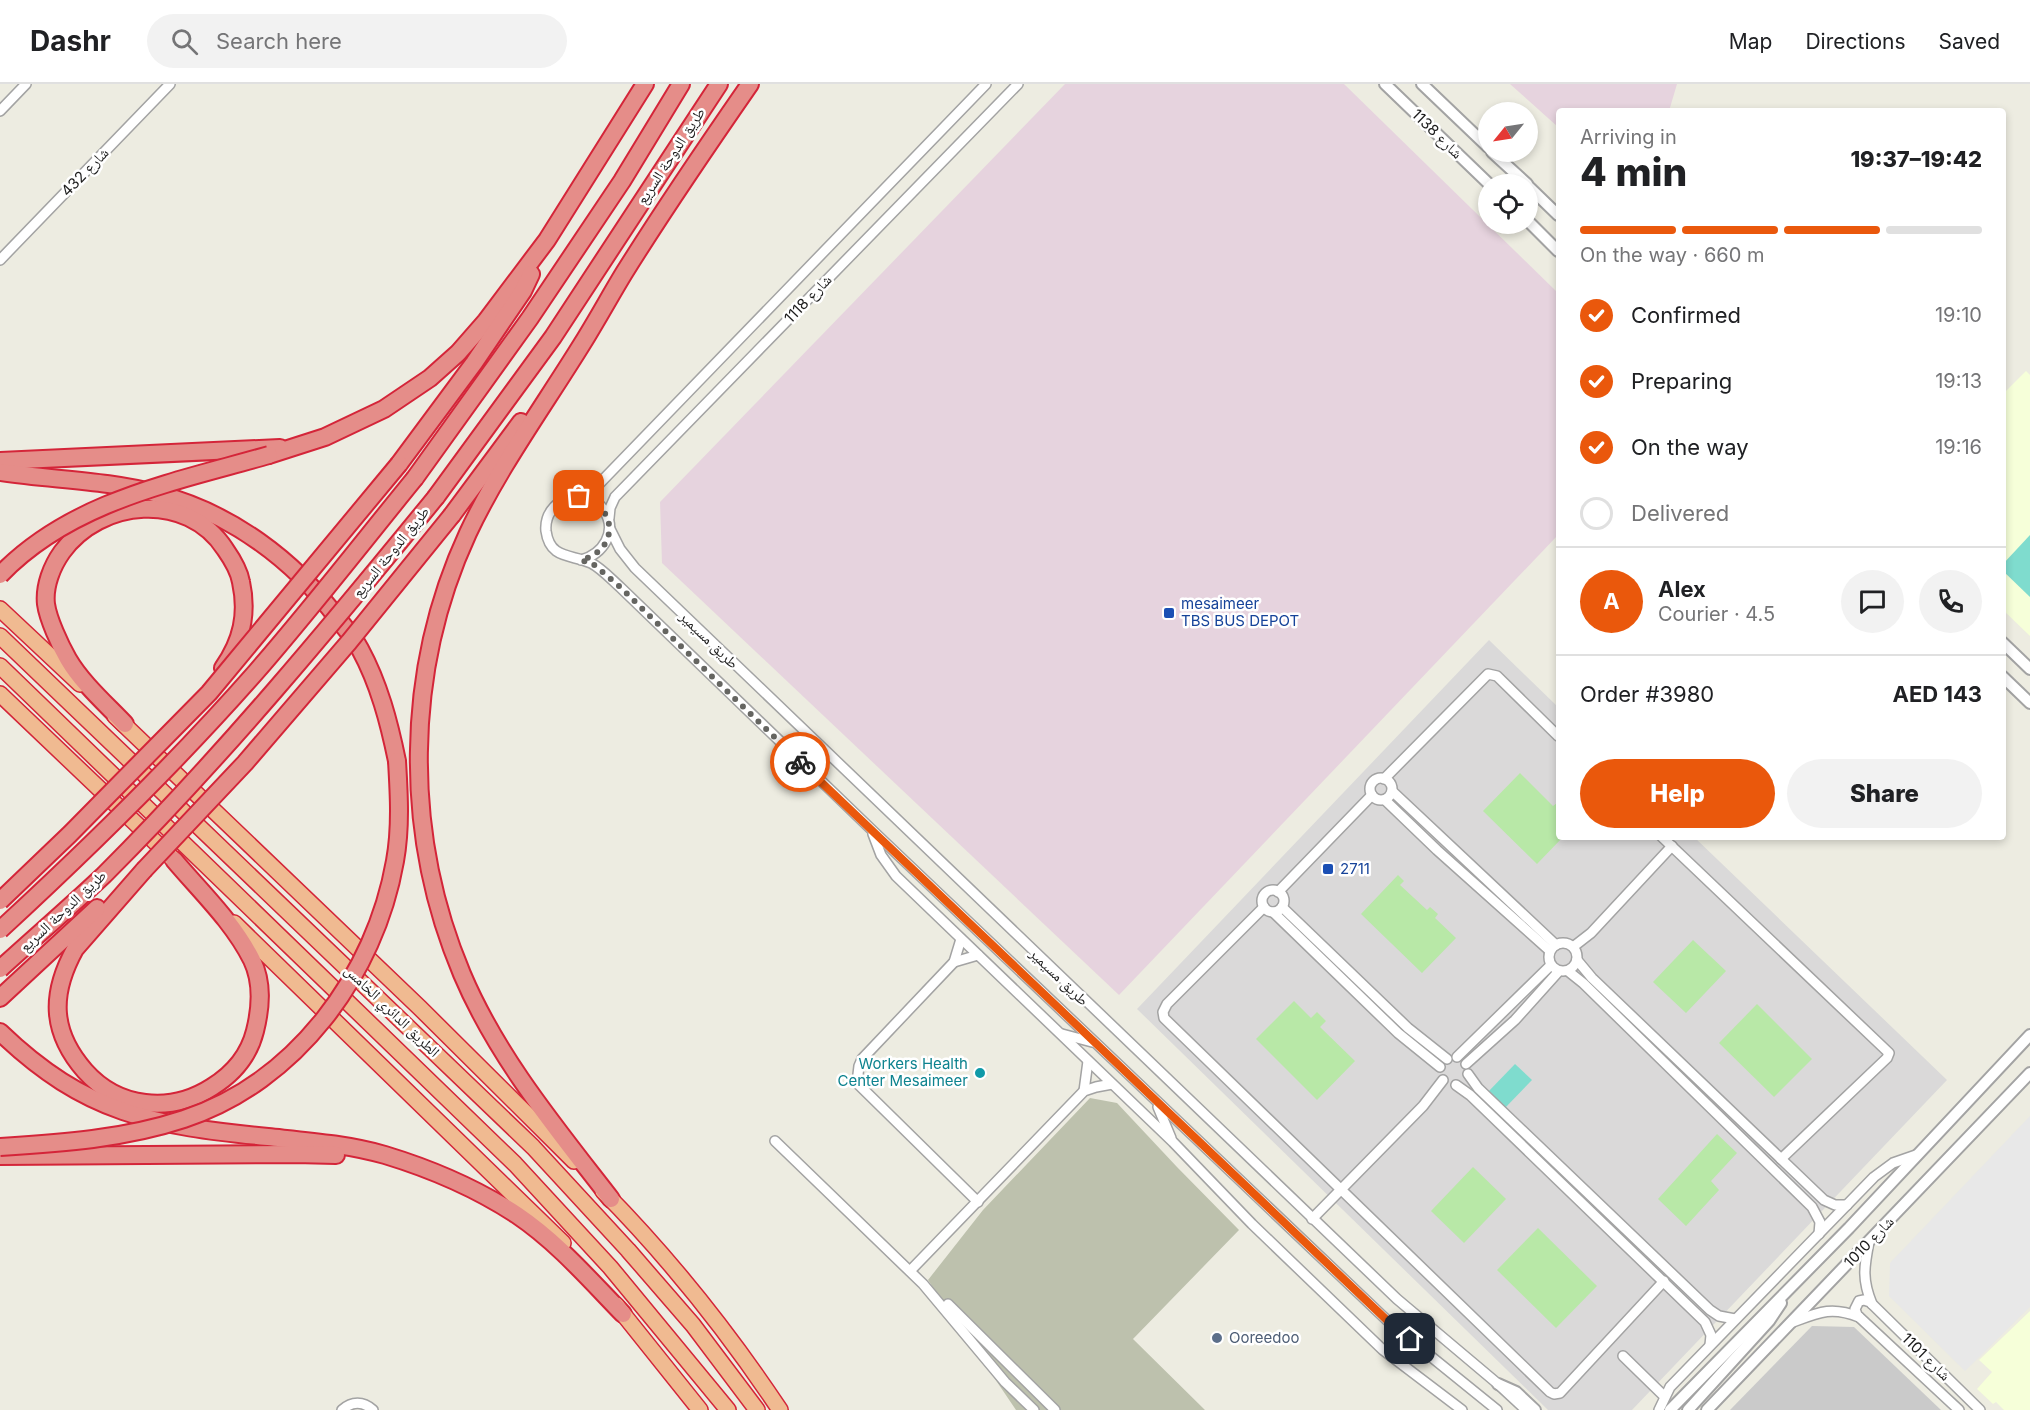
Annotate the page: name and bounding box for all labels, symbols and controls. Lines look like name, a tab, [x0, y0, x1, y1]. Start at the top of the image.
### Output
search box	[147, 14, 567, 68]
text: Dashr	[30, 24, 111, 58]
icon: search	[168, 25, 201, 58]
text: Search here	[216, 28, 342, 54]
text: Map	[1729, 29, 1772, 54]
text: Directions	[1805, 29, 1906, 54]
text: Saved	[1939, 29, 2000, 54]
north arrow	[1478, 102, 1538, 162]
map controls	[1478, 102, 1538, 234]
street label: طريق الدوحة السريع	[632, 104, 710, 208]
street label: شارع 1138	[1407, 105, 1467, 163]
text: Arriving in	[1580, 125, 1677, 149]
street label: شارع 432	[57, 143, 113, 201]
text: 19:37–19:42	[1850, 146, 1982, 172]
text: 4 min	[1580, 148, 1687, 195]
button: locate	[1478, 174, 1538, 234]
text: On the way · 660 m	[1580, 243, 1765, 267]
street label: شارع 1118	[780, 270, 836, 328]
icon: check	[1580, 299, 1613, 332]
text: Confirmed	[1631, 302, 1741, 328]
text: 19:10	[1935, 303, 1982, 327]
icon: check	[1580, 365, 1613, 398]
text: Preparing	[1631, 368, 1732, 394]
text: 19:13	[1935, 369, 1982, 393]
icon: check	[1580, 431, 1613, 464]
text: On the way	[1631, 434, 1749, 460]
text: 19:16	[1935, 435, 1982, 459]
pin	[553, 470, 604, 521]
icon: bag	[562, 479, 595, 512]
text: Delivered	[1631, 500, 1729, 526]
street label: طريق الدوحة السريع	[348, 502, 434, 602]
button: chat	[1841, 570, 1904, 633]
button: phone	[1919, 570, 1982, 633]
text: Alex	[1658, 576, 1706, 602]
text: A	[1603, 588, 1620, 614]
place label: mesaimeer TBS BUS DEPOT	[1181, 594, 1299, 630]
text: Courier · 4.5	[1658, 602, 1775, 626]
street label: طريق مسيمير	[674, 606, 743, 673]
marker: mesaimeer TBS BUS DEPOT	[1162, 606, 1176, 620]
text: Order #3980	[1580, 681, 1714, 707]
text: AED 143	[1893, 681, 1982, 707]
courier	[770, 732, 830, 792]
icon: bike	[784, 746, 817, 779]
button: Help	[1580, 759, 1775, 828]
button: Share	[1787, 759, 1982, 828]
place label: 2711	[1340, 859, 1370, 878]
marker: 2711	[1321, 862, 1335, 876]
street label: طريق الدوحة السريع	[15, 866, 111, 956]
street label: طريق مسيمير	[1024, 943, 1093, 1010]
street label: الطريق الدائري الخامس	[339, 960, 444, 1063]
place label: Workers Health Center Mesaimeer	[838, 1054, 968, 1090]
marker: Workers Health Center Mesaimeer	[973, 1066, 987, 1080]
street label: شارع 1010	[1840, 1212, 1898, 1272]
pin	[1384, 1313, 1435, 1364]
icon: home	[1393, 1322, 1426, 1355]
place label: Ooreedoo	[1229, 1328, 1300, 1347]
street label: شارع 1101	[1897, 1329, 1955, 1385]
marker: Ooreedoo	[1210, 1331, 1224, 1345]

